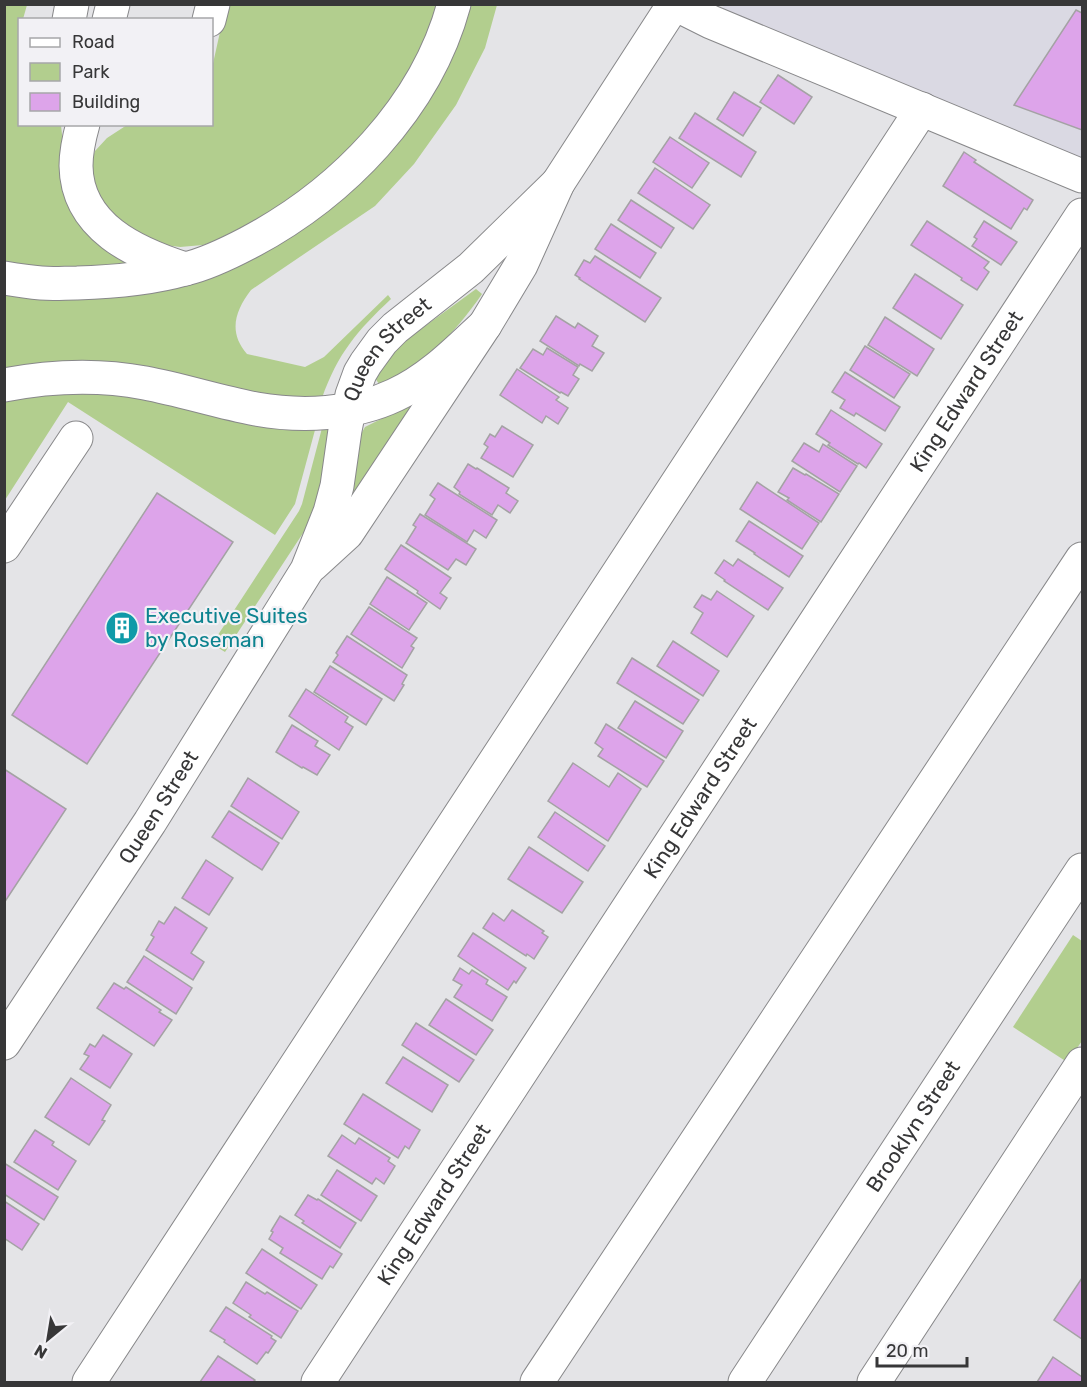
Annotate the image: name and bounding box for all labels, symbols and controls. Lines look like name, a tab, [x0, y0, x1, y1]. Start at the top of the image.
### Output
legend	[18, 18, 213, 126]
text: Road	[72, 31, 115, 53]
text: Park	[72, 61, 110, 83]
text: Building	[72, 91, 140, 113]
street label: Queen Street	[338, 291, 436, 405]
street label: King Edward Street	[904, 306, 1028, 476]
place label: Executive Suites by Roseman	[145, 603, 308, 652]
building icon: Executive Suites by Roseman	[104, 610, 140, 646]
street label: King Edward Street	[638, 712, 762, 883]
street label: Queen Street	[113, 746, 203, 868]
street label: Brooklyn Street	[861, 1056, 965, 1197]
street label: King Edward Street	[372, 1119, 496, 1290]
north arrow	[18, 1309, 78, 1369]
scale bar	[877, 1330, 967, 1368]
text: N	[31, 1340, 50, 1363]
text: 20 m	[886, 1340, 928, 1362]

